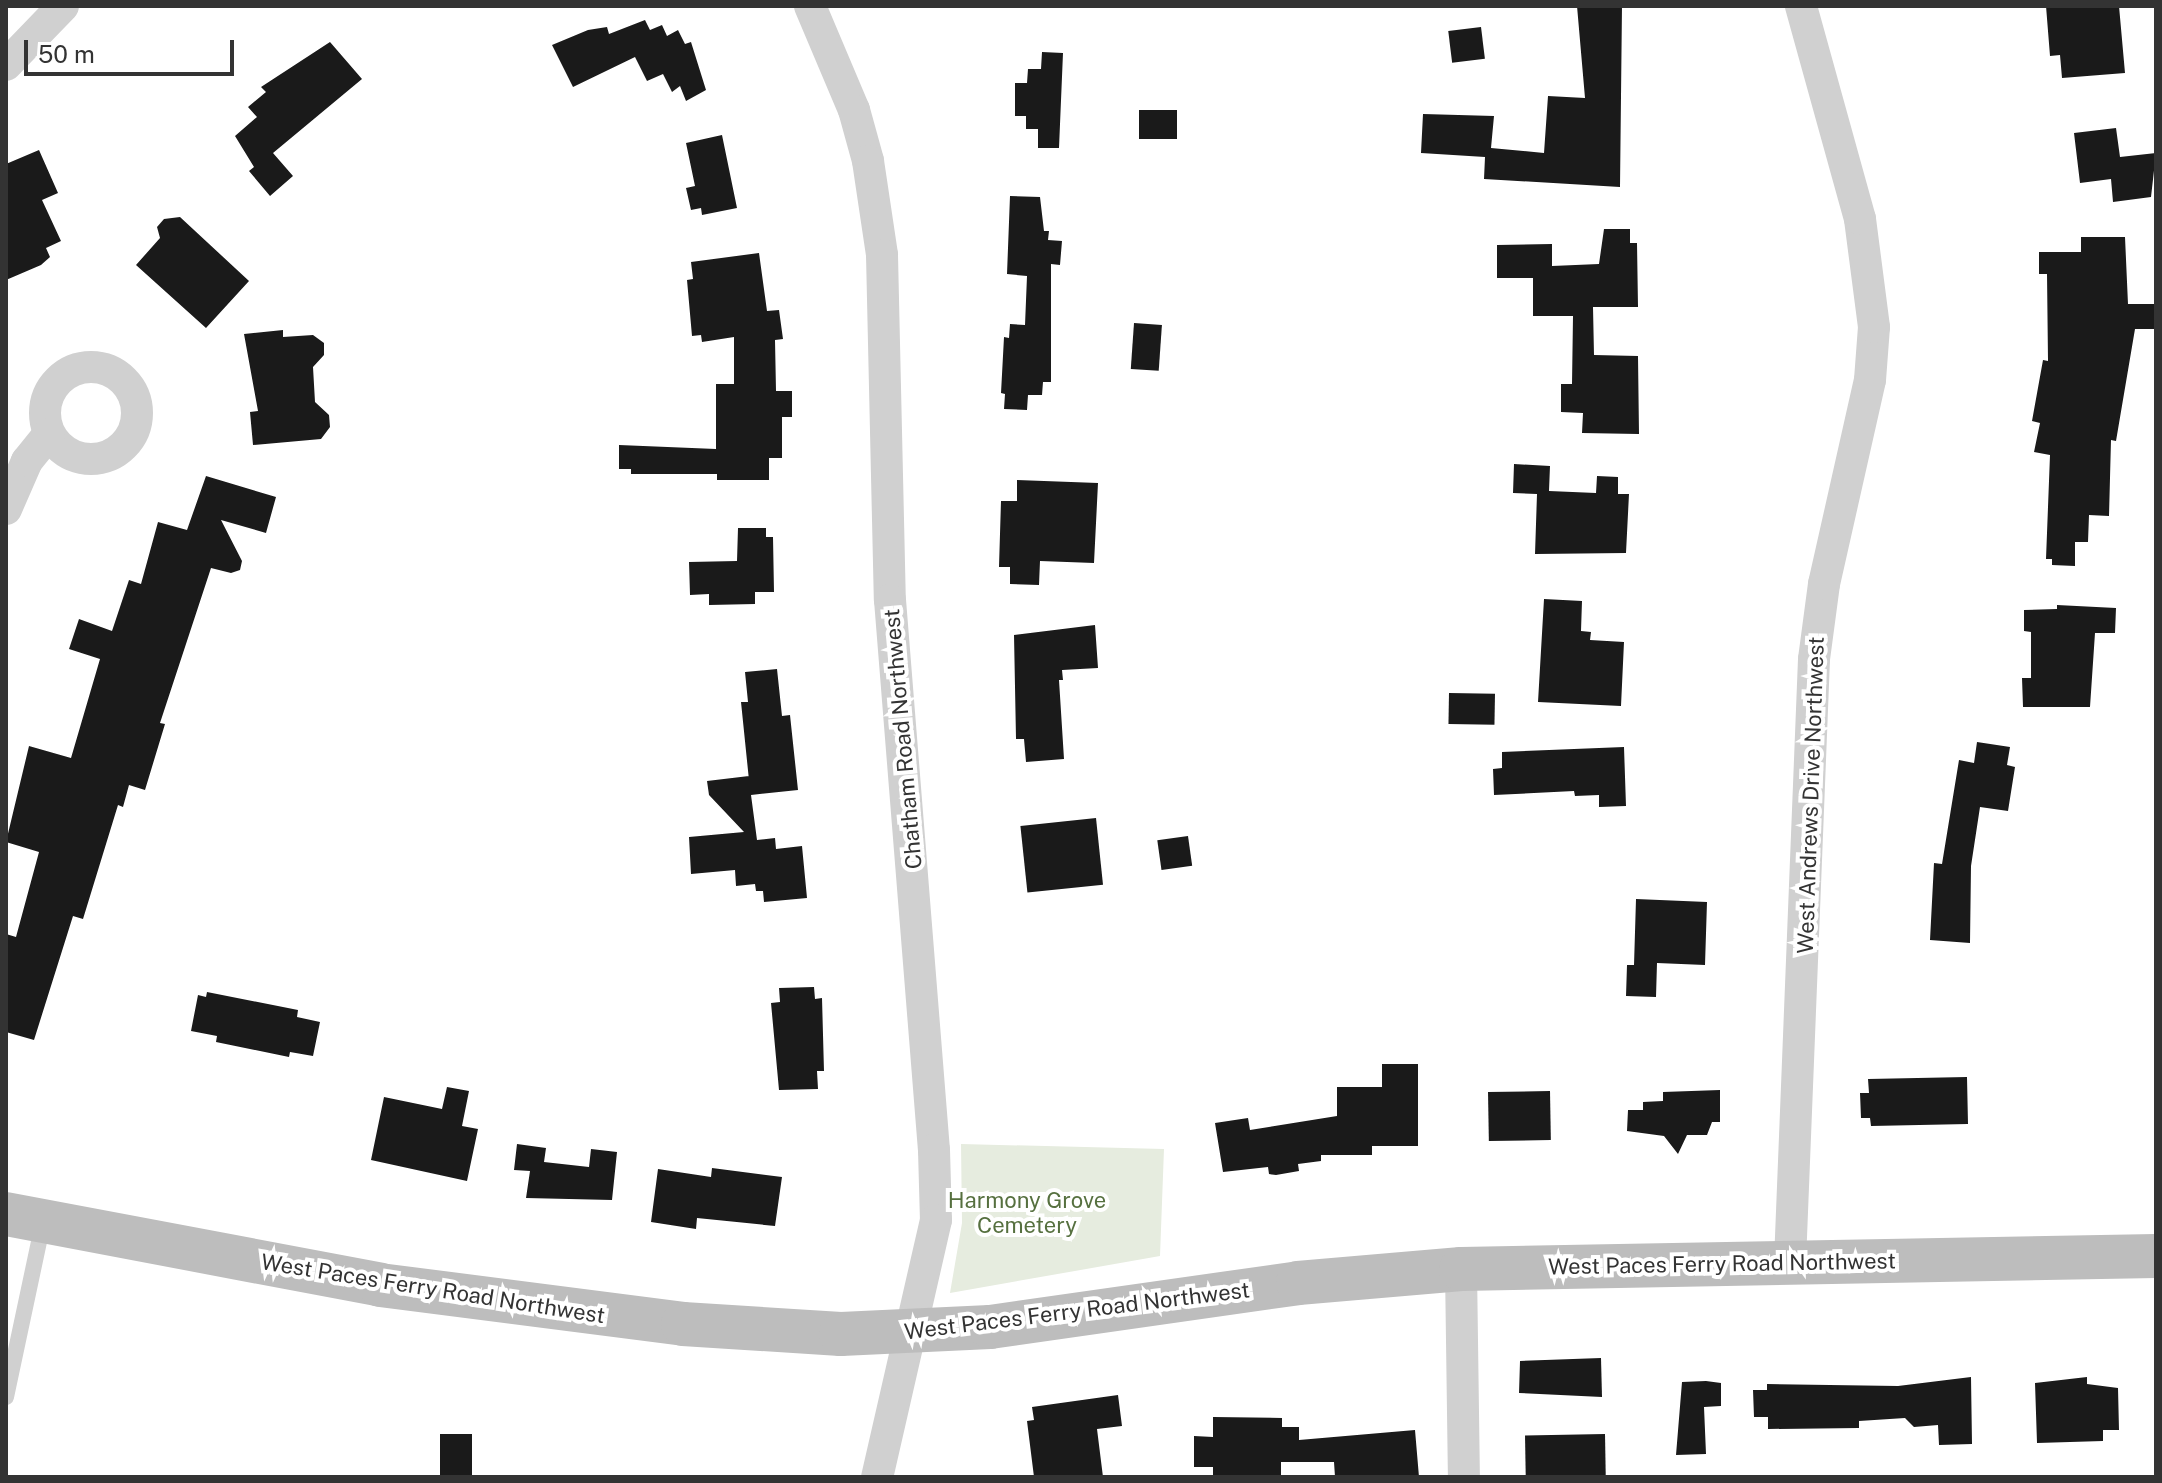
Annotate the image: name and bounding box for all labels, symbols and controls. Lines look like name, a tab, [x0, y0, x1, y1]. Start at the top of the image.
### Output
scale bar	[28, 24, 238, 74]
text: 50 m	[38, 40, 95, 68]
street label: Chatham Road Northwest	[878, 608, 928, 870]
street label: West Andrews Drive Northwest	[1792, 636, 1830, 954]
park label: Harmony Grove Cemetery	[948, 1187, 1106, 1238]
street label: West Paces Ferry Road Northwest	[1548, 1248, 1896, 1280]
street label: West Paces Ferry Road Northwest	[259, 1249, 607, 1329]
street label: West Paces Ferry Road Northwest	[903, 1277, 1251, 1345]

